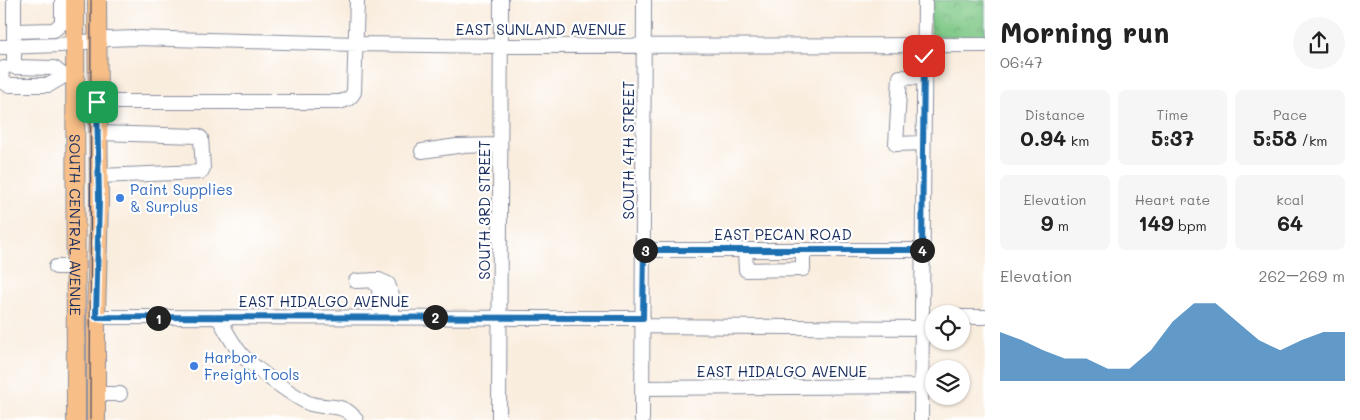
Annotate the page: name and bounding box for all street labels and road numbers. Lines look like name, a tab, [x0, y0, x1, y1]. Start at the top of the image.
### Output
street label: EAST SUNLAND AVENUE	[456, 19, 627, 39]
street label: SOUTH 4TH STREET	[618, 81, 638, 219]
street label: SOUTH CENTRAL AVENUE	[65, 134, 86, 316]
street label: SOUTH 3RD STREET	[474, 140, 494, 280]
street label: EAST PECAN ROAD	[714, 224, 852, 244]
street label: EAST HIDALGO AVENUE	[239, 291, 410, 311]
street label: EAST HIDALGO AVENUE	[697, 361, 868, 381]

